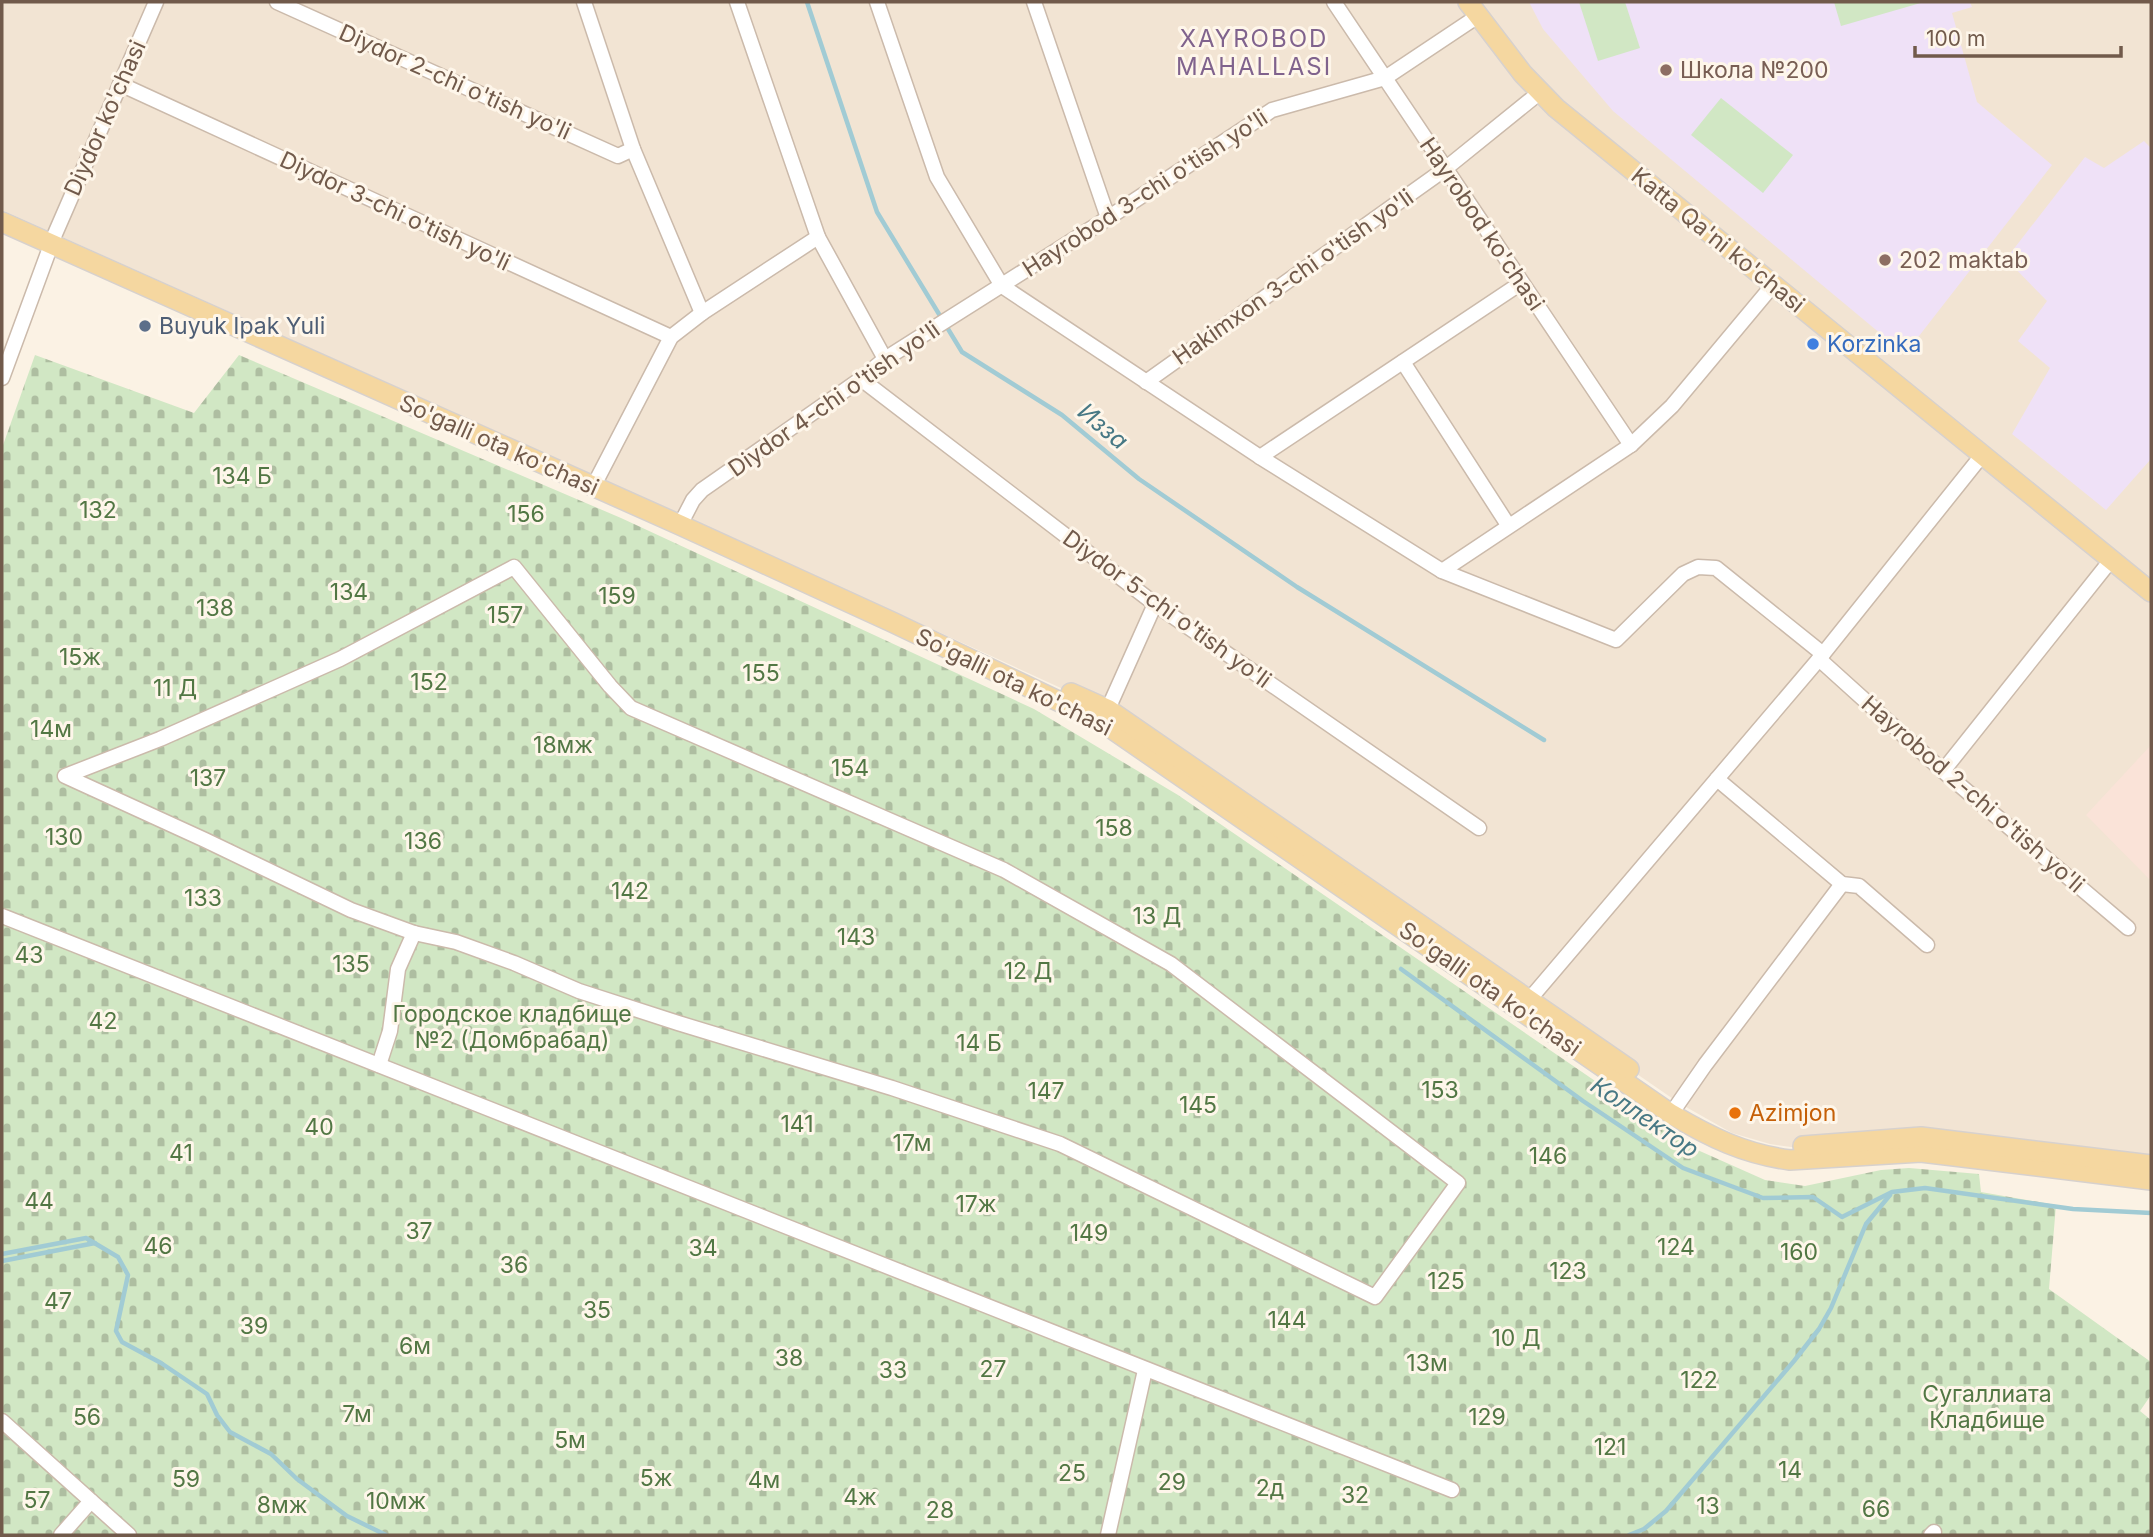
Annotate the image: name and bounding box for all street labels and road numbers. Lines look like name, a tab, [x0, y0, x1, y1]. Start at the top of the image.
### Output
street label: Diydor 2-chi o'tish yo'li	[335, 18, 575, 146]
street label: Diydor ko'chasi	[58, 36, 152, 200]
street label: Hayrobod 3-chi o'tish yo'li	[1017, 103, 1273, 283]
street label: Hayrobod ko'chasi	[1414, 132, 1550, 316]
street label: Diydor 3-chi o'tish yo'li	[275, 145, 515, 277]
street label: Katta Qa'ni ko'chasi	[1626, 162, 1810, 318]
street label: Hakimxon 3-chi o'tish yo'li	[1167, 183, 1419, 371]
street label: Diydor 4-chi o'tish yo'li	[723, 315, 945, 483]
street label: So'galli ota ko'chasi	[395, 388, 603, 502]
street label: Diydor 5-chi o'tish yo'li	[1057, 524, 1277, 694]
street label: So'galli ota ko'chasi	[911, 622, 1117, 742]
street label: Hayrobod 2-chi o'tish yo'li	[1856, 690, 2090, 898]
street label: So'galli ota ko'chasi	[1394, 916, 1586, 1062]

